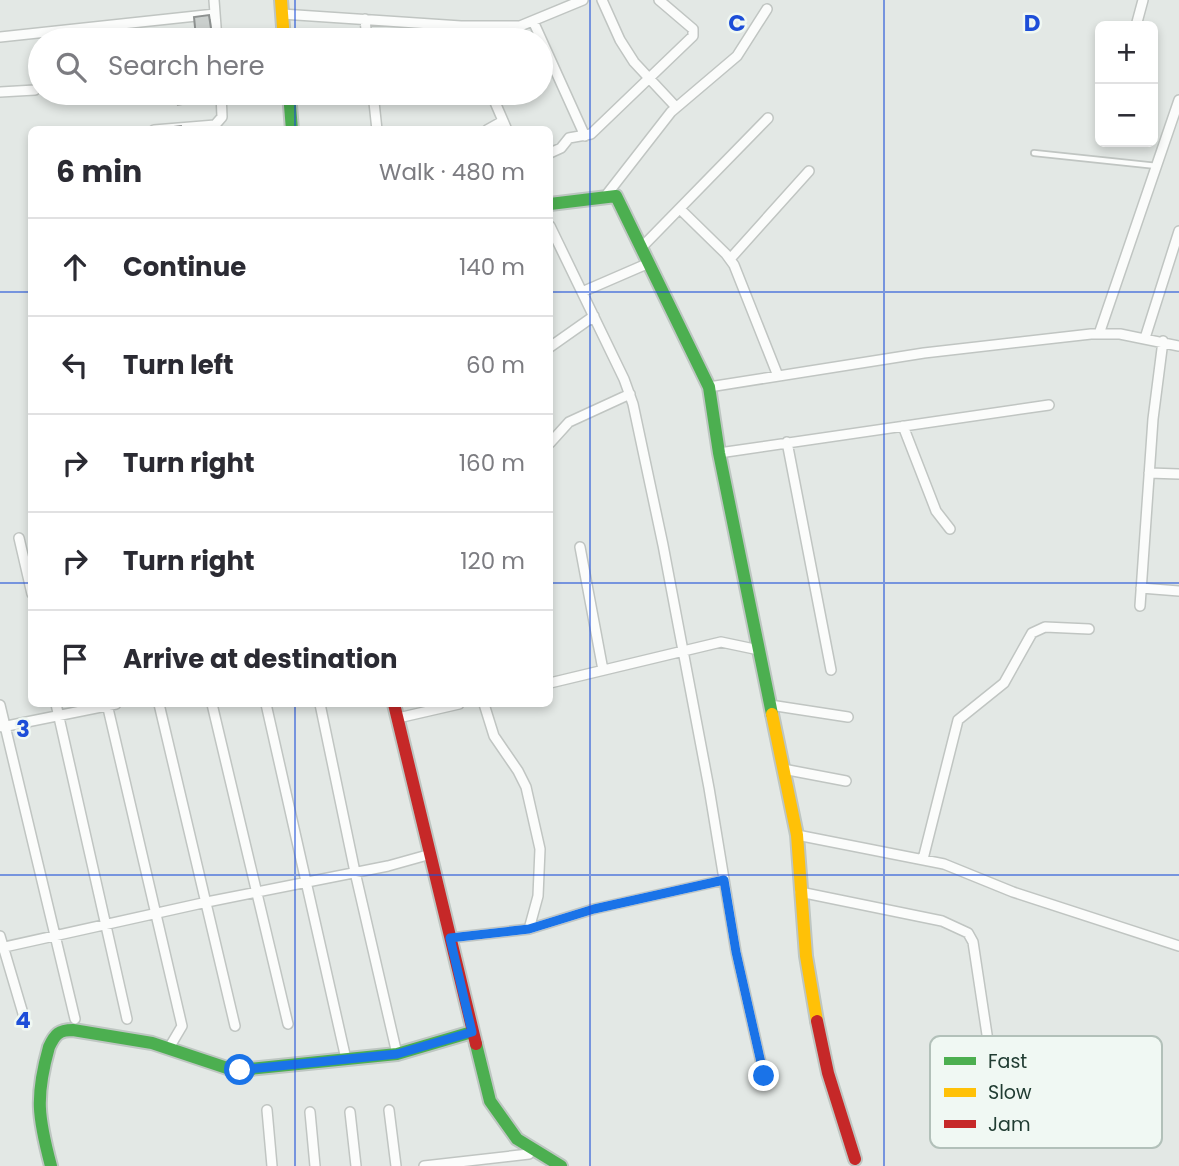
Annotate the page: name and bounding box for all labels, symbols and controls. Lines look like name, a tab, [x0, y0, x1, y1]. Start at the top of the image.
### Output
text: C	[728, 7, 746, 39]
text: D	[1024, 7, 1040, 39]
map controls	[1095, 21, 1158, 147]
button: +	[1095, 21, 1158, 84]
search box	[28, 28, 553, 105]
icon: search	[52, 48, 90, 86]
text: Search here	[108, 48, 265, 84]
button: −	[1095, 84, 1158, 147]
text: 6 min	[56, 150, 142, 193]
text: Walk · 480 m	[379, 156, 525, 188]
icon: ahead	[56, 248, 94, 286]
text: Continue	[123, 249, 246, 285]
text: 140 m	[459, 251, 525, 283]
icon: left	[56, 346, 94, 384]
text: Turn left	[123, 347, 234, 383]
text: 60 m	[466, 349, 525, 381]
icon: right	[56, 444, 94, 482]
text: Turn right	[123, 445, 255, 481]
text: 160 m	[459, 447, 525, 479]
icon: right	[56, 542, 94, 580]
text: Turn right	[123, 543, 255, 579]
text: 120 m	[460, 545, 525, 577]
icon: arrive	[56, 640, 94, 678]
text: Arrive at destination	[123, 641, 398, 677]
text: 3	[16, 713, 30, 745]
text: 4	[15, 1004, 31, 1036]
legend	[930, 1036, 1162, 1148]
text: Fast	[988, 1048, 1027, 1075]
route start	[224, 1054, 255, 1085]
route end	[748, 1060, 779, 1091]
text: Slow	[988, 1079, 1032, 1106]
text: Jam	[988, 1111, 1030, 1138]

